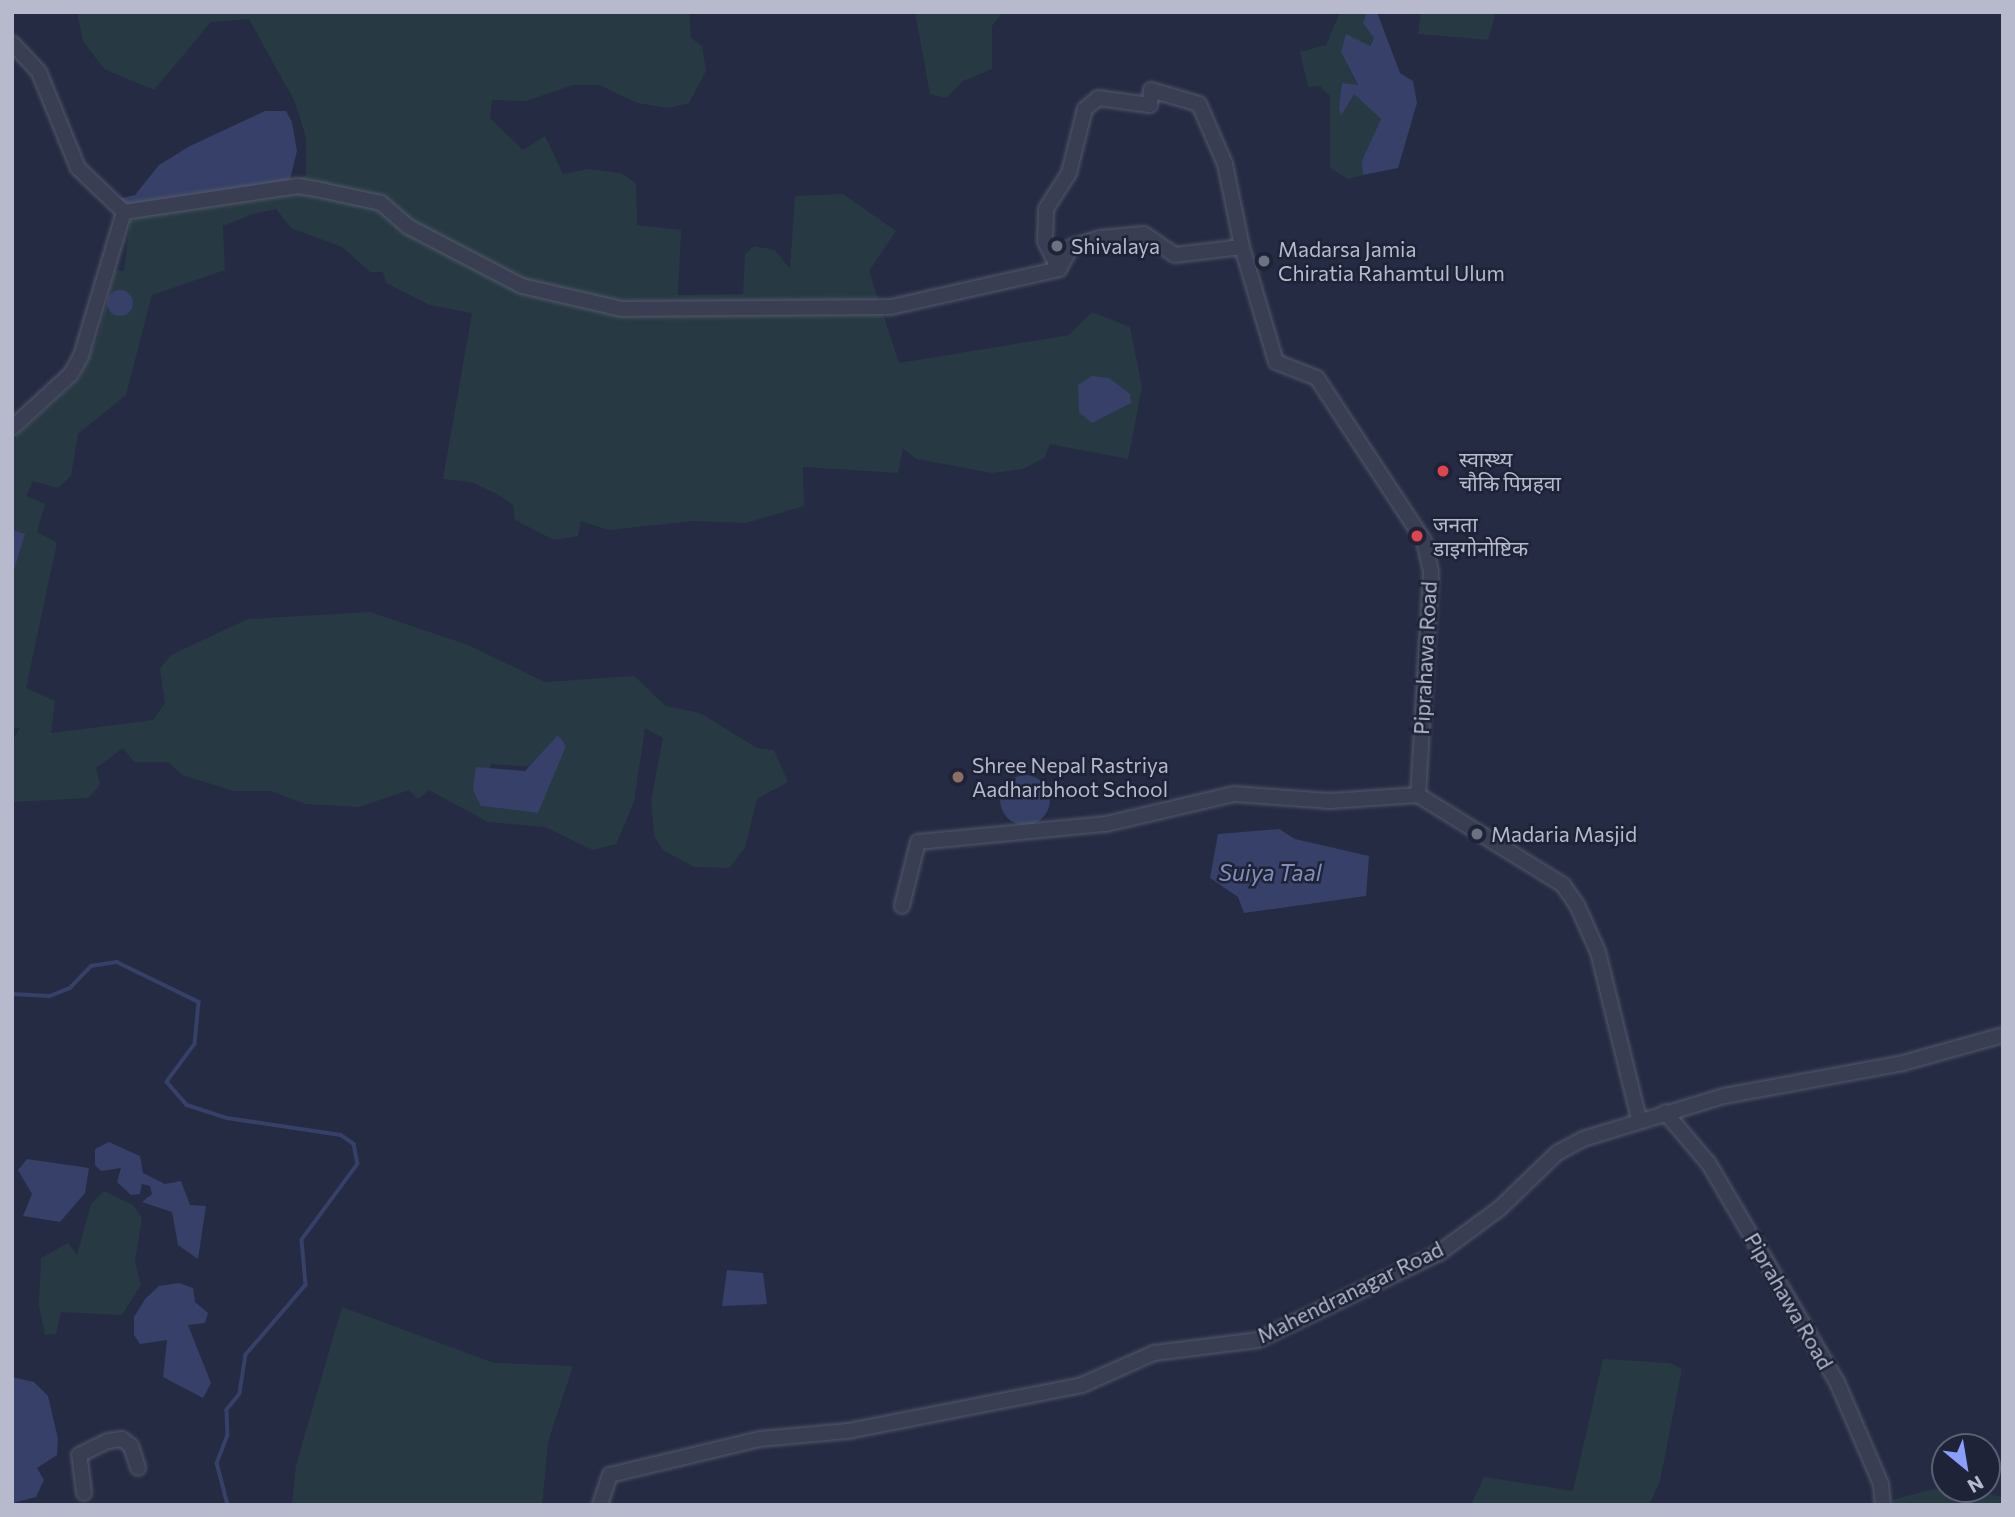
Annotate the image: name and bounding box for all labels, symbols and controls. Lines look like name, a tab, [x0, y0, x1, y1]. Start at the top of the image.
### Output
place label: Shivalaya	[1071, 233, 1160, 259]
place label: Madarsa Jamia Chiratia Rahamtul Ulum	[1278, 236, 1505, 286]
marker: Shivalaya	[1049, 238, 1065, 254]
marker: Madarsa Jamia Chiratia Rahamtul Ulum	[1256, 253, 1272, 269]
place label: स्वास्थ्य चाैकि पिप्रहवा	[1459, 446, 1561, 496]
marker: स्वास्थ्य चाैकि पिप्रहवा	[1433, 461, 1453, 481]
place label: जनता डाइगोनोष्टिक	[1433, 511, 1528, 561]
marker: जनता डाइगोनोष्टिक	[1407, 526, 1427, 546]
street label: Piprahawa Road	[1408, 581, 1442, 735]
place label: Shree Nepal Rastriya Aadharbhoot School	[972, 752, 1169, 802]
marker: Shree Nepal Rastriya Aadharbhoot School	[950, 769, 966, 785]
place label: Madaria Masjid	[1491, 821, 1637, 847]
marker: Madaria Masjid	[1469, 826, 1485, 842]
water label: Suiya Taal	[1218, 858, 1322, 886]
street label: Piprahawa Road	[1740, 1228, 1838, 1374]
street label: Mahendranagar Road	[1253, 1236, 1447, 1348]
north arrow	[1931, 1433, 2001, 1503]
text: N	[1964, 1471, 1988, 1498]

